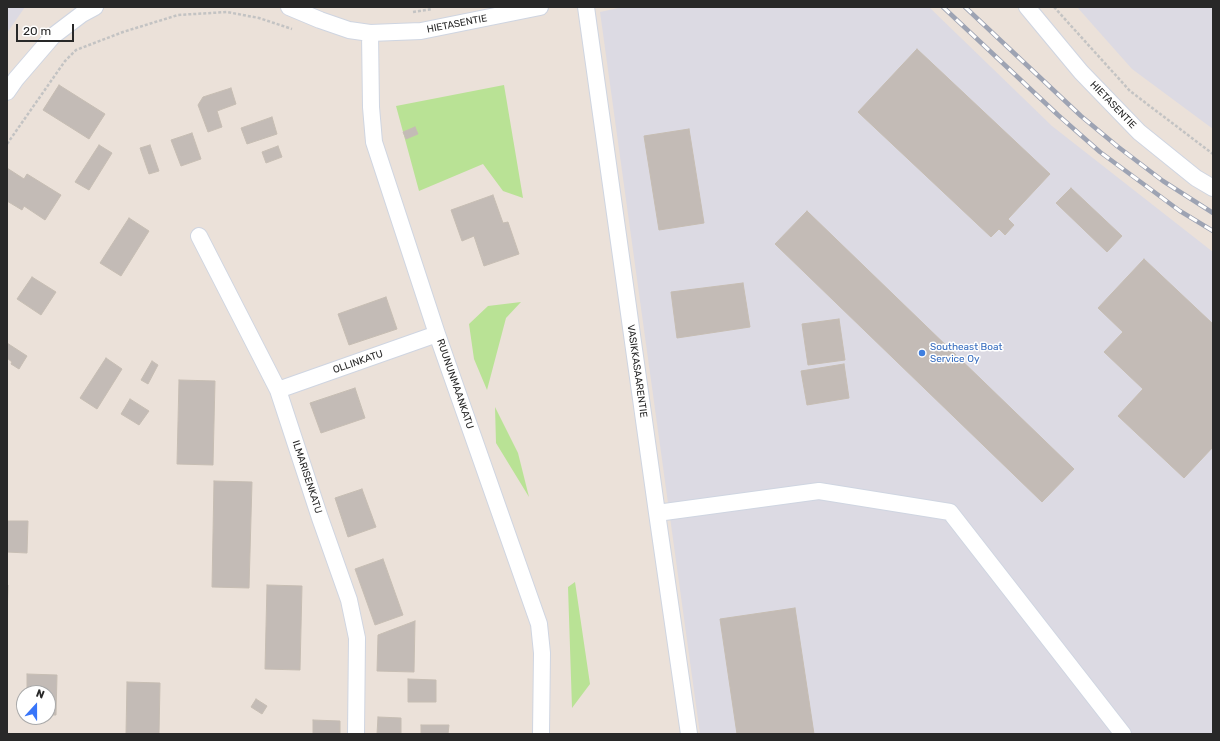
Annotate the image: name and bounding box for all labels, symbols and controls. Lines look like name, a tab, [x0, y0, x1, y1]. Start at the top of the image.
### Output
street label: HIETASENTIE	[426, 12, 488, 36]
scale bar	[18, 16, 76, 42]
text: 20 m	[23, 24, 51, 38]
street label: HIETASENTIE	[1087, 79, 1139, 131]
street label: VASIKKASAARENTIE	[625, 324, 649, 418]
street label: RUUNUNMAANKATU	[434, 337, 476, 431]
place label: Southeast Boat Service Oy	[930, 341, 1002, 364]
street label: OLLINKATU	[331, 348, 385, 376]
marker: Southeast Boat Service Oy	[917, 348, 927, 358]
street label: ILMARISENKATU	[290, 439, 324, 515]
north arrow	[16, 685, 56, 725]
text: N	[34, 687, 46, 702]

